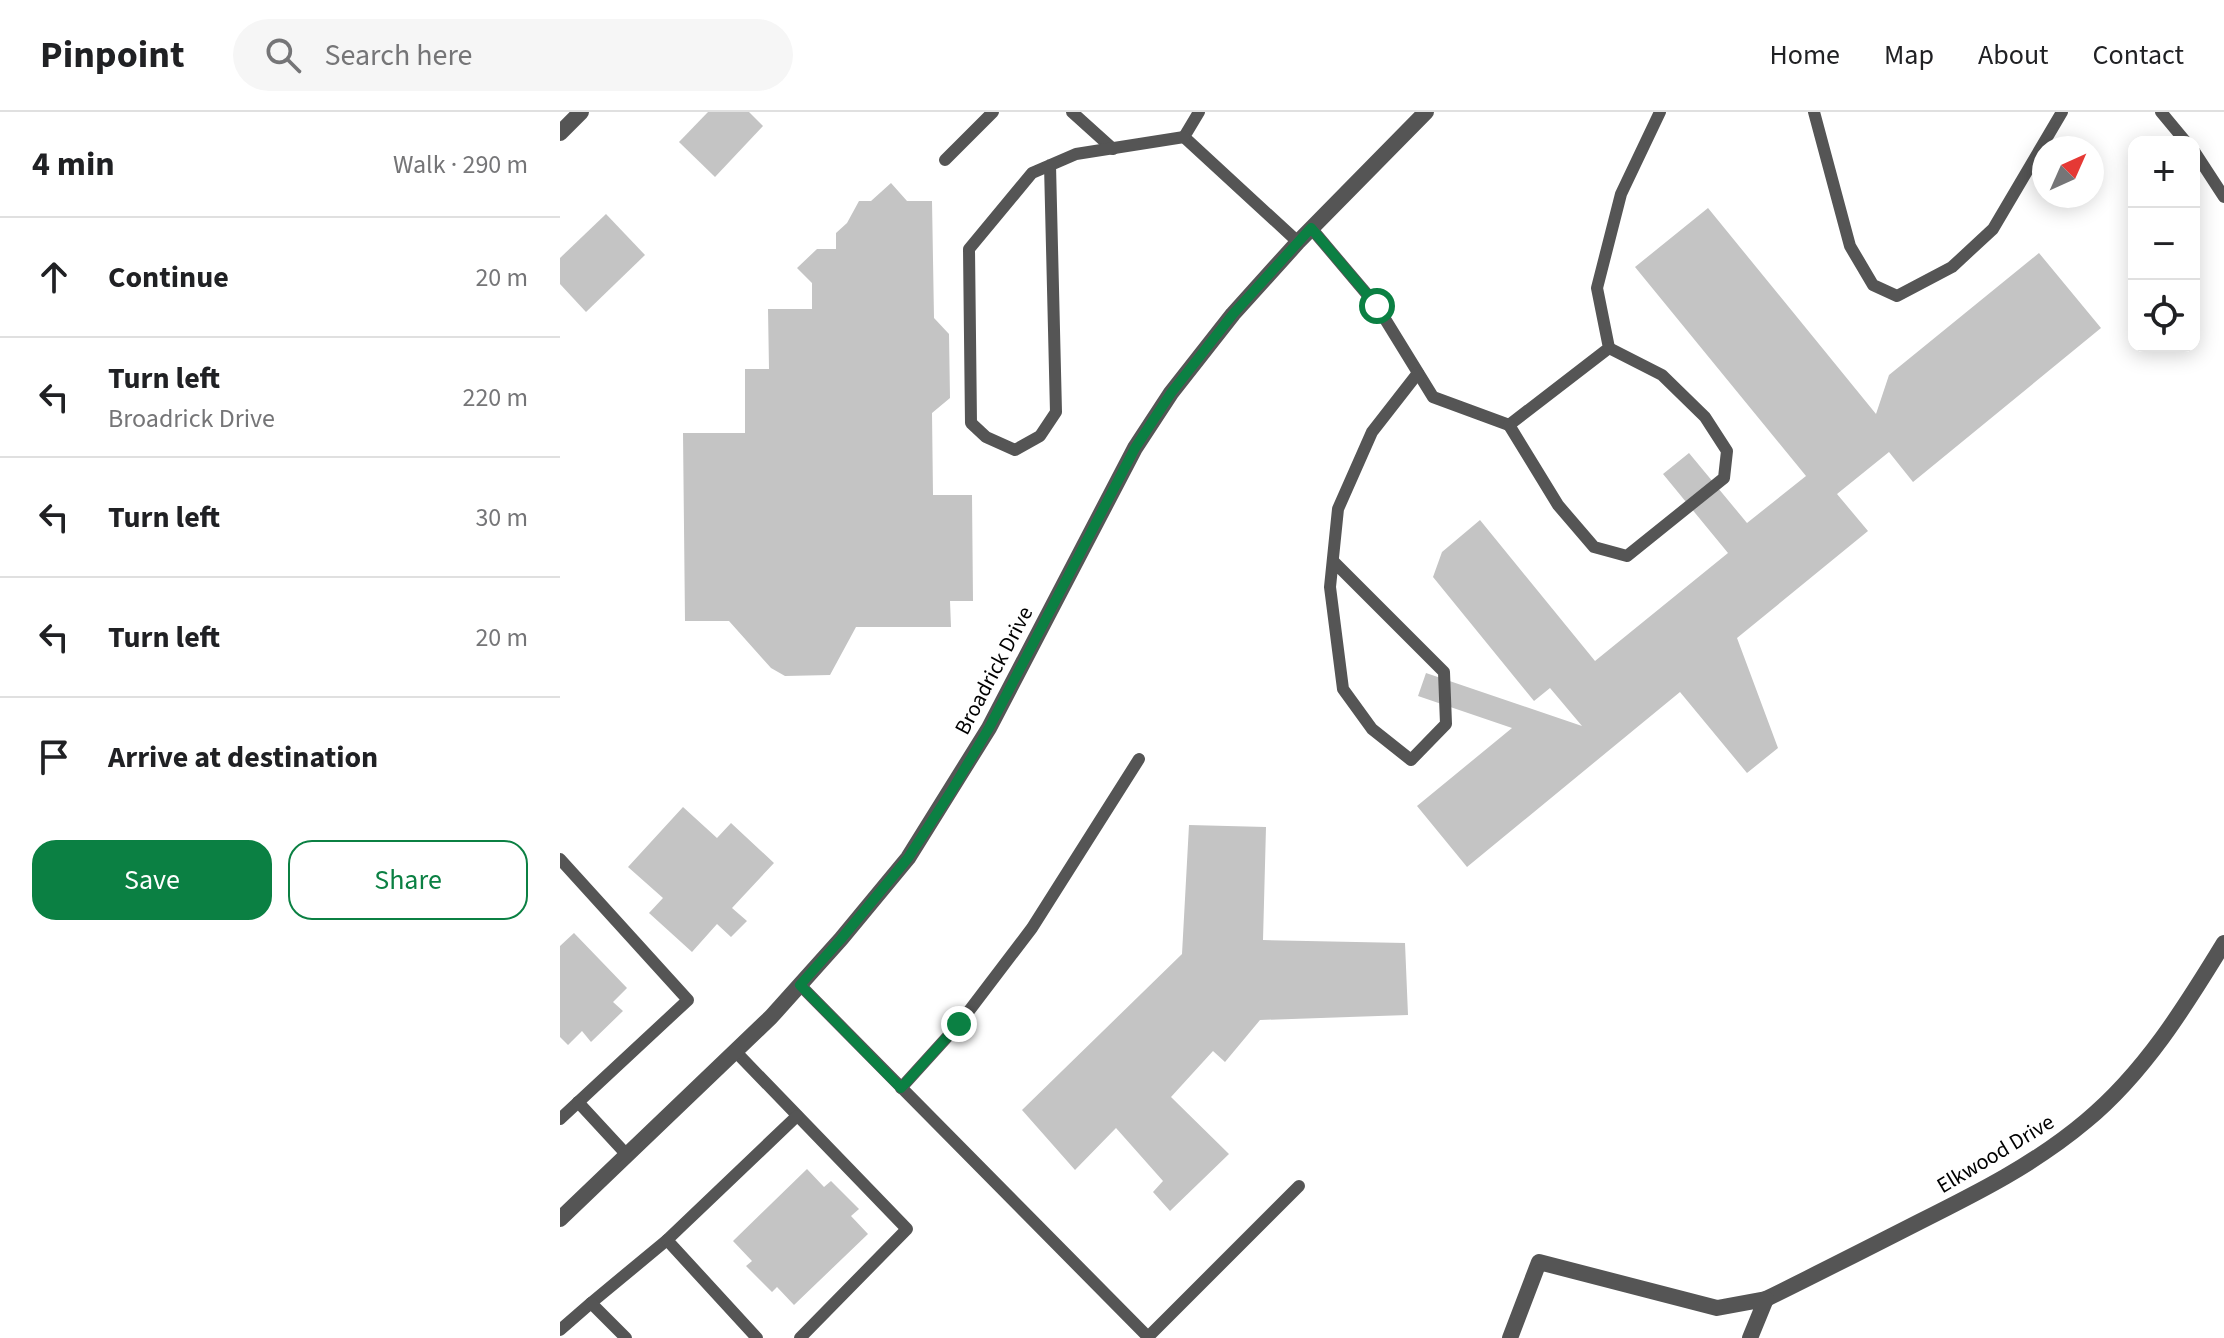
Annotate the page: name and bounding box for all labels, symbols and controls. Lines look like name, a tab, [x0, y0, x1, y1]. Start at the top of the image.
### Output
search box	[233, 19, 793, 91]
text: Pinpoint	[40, 28, 185, 82]
icon: search	[261, 33, 305, 77]
text: Search here	[325, 34, 472, 77]
text: Home	[1769, 35, 1840, 75]
text: Map	[1884, 35, 1934, 75]
text: About	[1978, 35, 2049, 75]
text: Contact	[2093, 35, 2184, 75]
north arrow	[2032, 136, 2104, 208]
map controls	[2128, 136, 2200, 352]
button: +	[2128, 136, 2200, 208]
text: 4 min	[32, 140, 115, 189]
text: Walk · 290 m	[393, 146, 528, 183]
button: −	[2128, 208, 2200, 280]
icon: ahead	[32, 255, 76, 299]
text: Continue	[108, 256, 229, 299]
text: 20 m	[475, 259, 528, 296]
button: locate	[2128, 280, 2200, 352]
route start	[1359, 288, 1395, 324]
text: Turn left	[108, 357, 220, 400]
icon: left	[32, 375, 76, 419]
text: 220 m	[462, 379, 528, 416]
text: Broadrick Drive	[108, 400, 275, 437]
icon: left	[32, 495, 76, 539]
text: Turn left	[108, 496, 220, 539]
text: 30 m	[475, 499, 528, 536]
street label: Broadrick Drive	[947, 600, 1041, 740]
icon: left	[32, 615, 76, 659]
text: Turn left	[108, 616, 220, 659]
text: 20 m	[475, 619, 528, 656]
icon: arrive	[32, 735, 76, 779]
text: Arrive at destination	[108, 736, 378, 779]
button: Save	[32, 840, 272, 920]
button: Share	[288, 840, 528, 920]
route end	[941, 1006, 977, 1042]
street label: Elkwood Drive	[1931, 1106, 2060, 1202]

